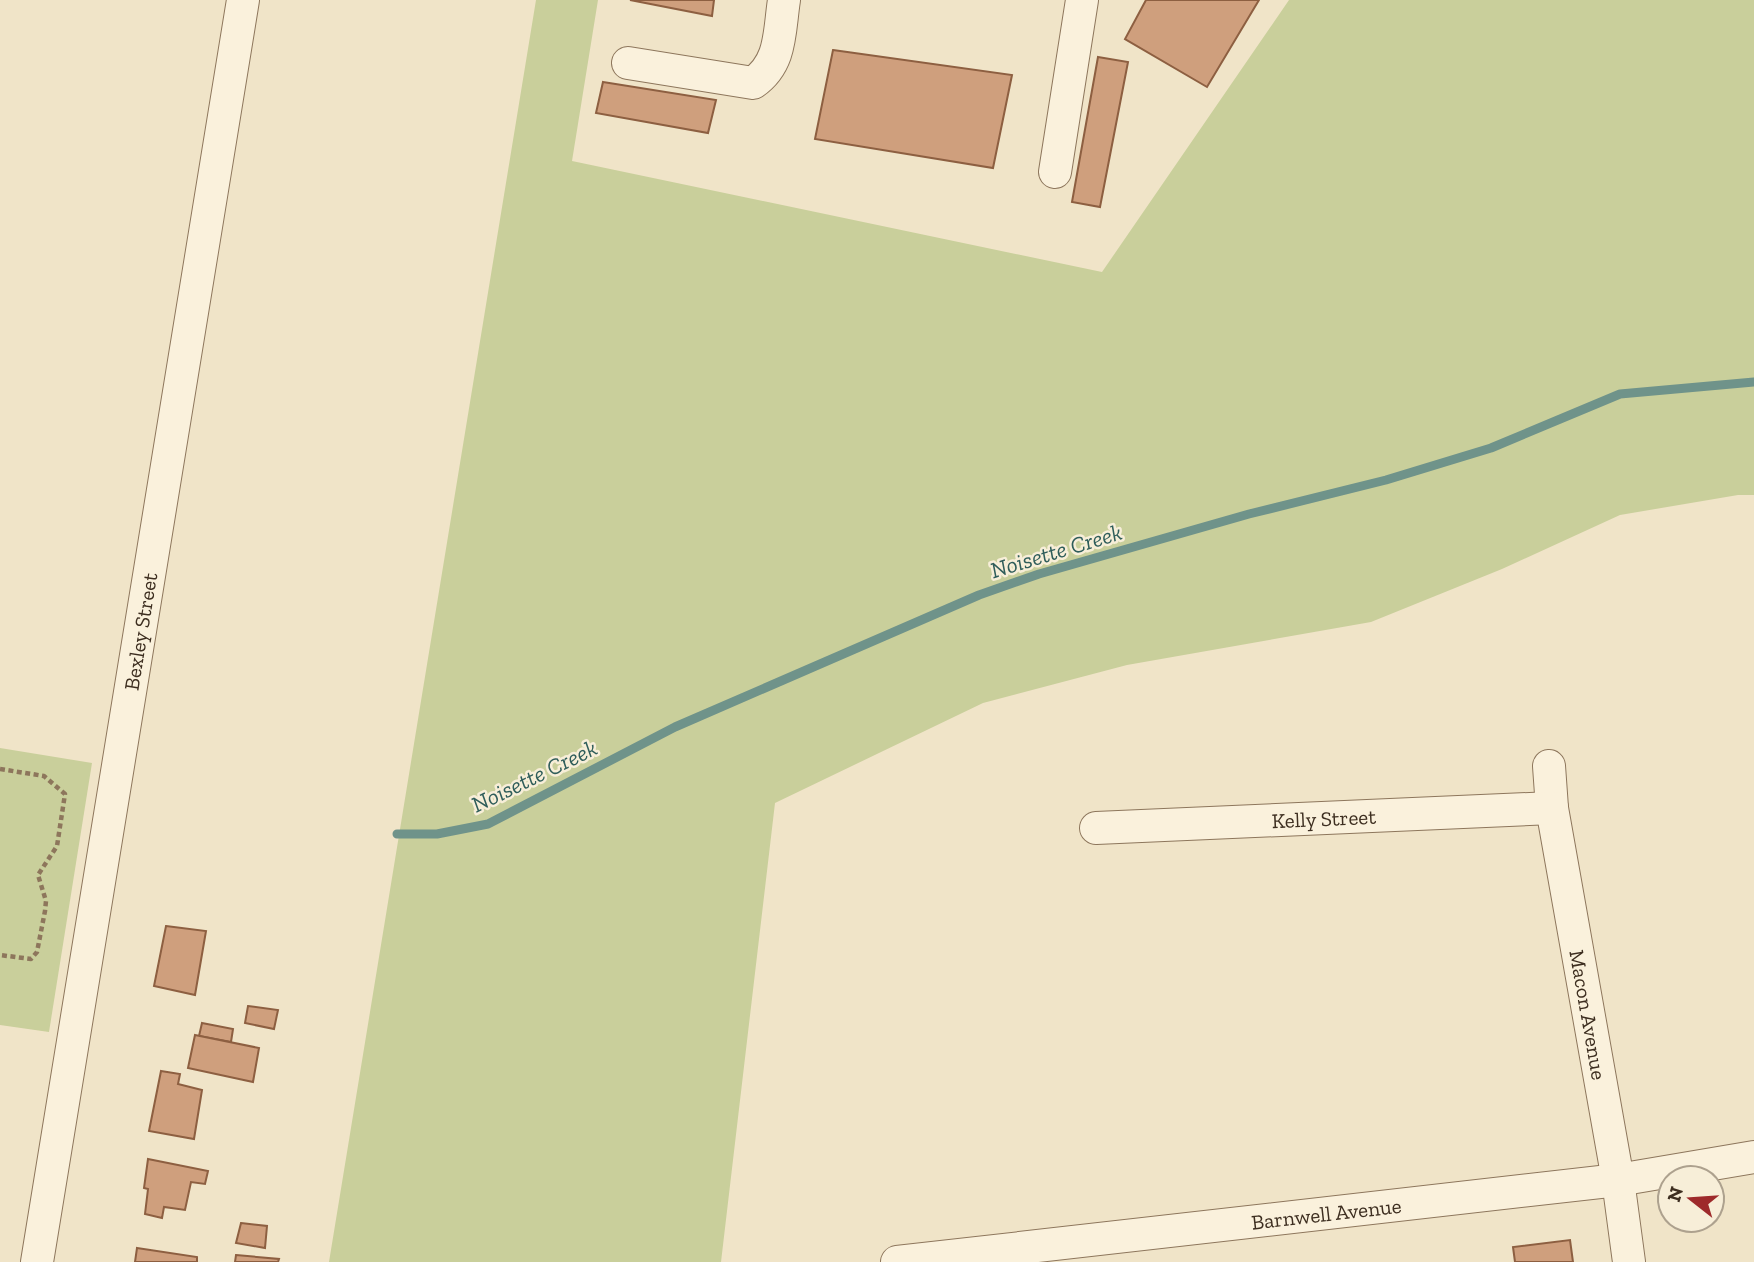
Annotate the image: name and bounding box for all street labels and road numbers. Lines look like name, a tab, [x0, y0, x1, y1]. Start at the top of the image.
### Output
street label: Bexley Street	[118, 571, 162, 692]
street label: Kelly Street	[1271, 803, 1377, 833]
street label: Macon Avenue	[1565, 948, 1613, 1082]
street label: Barnwell Avenue	[1250, 1192, 1403, 1234]

